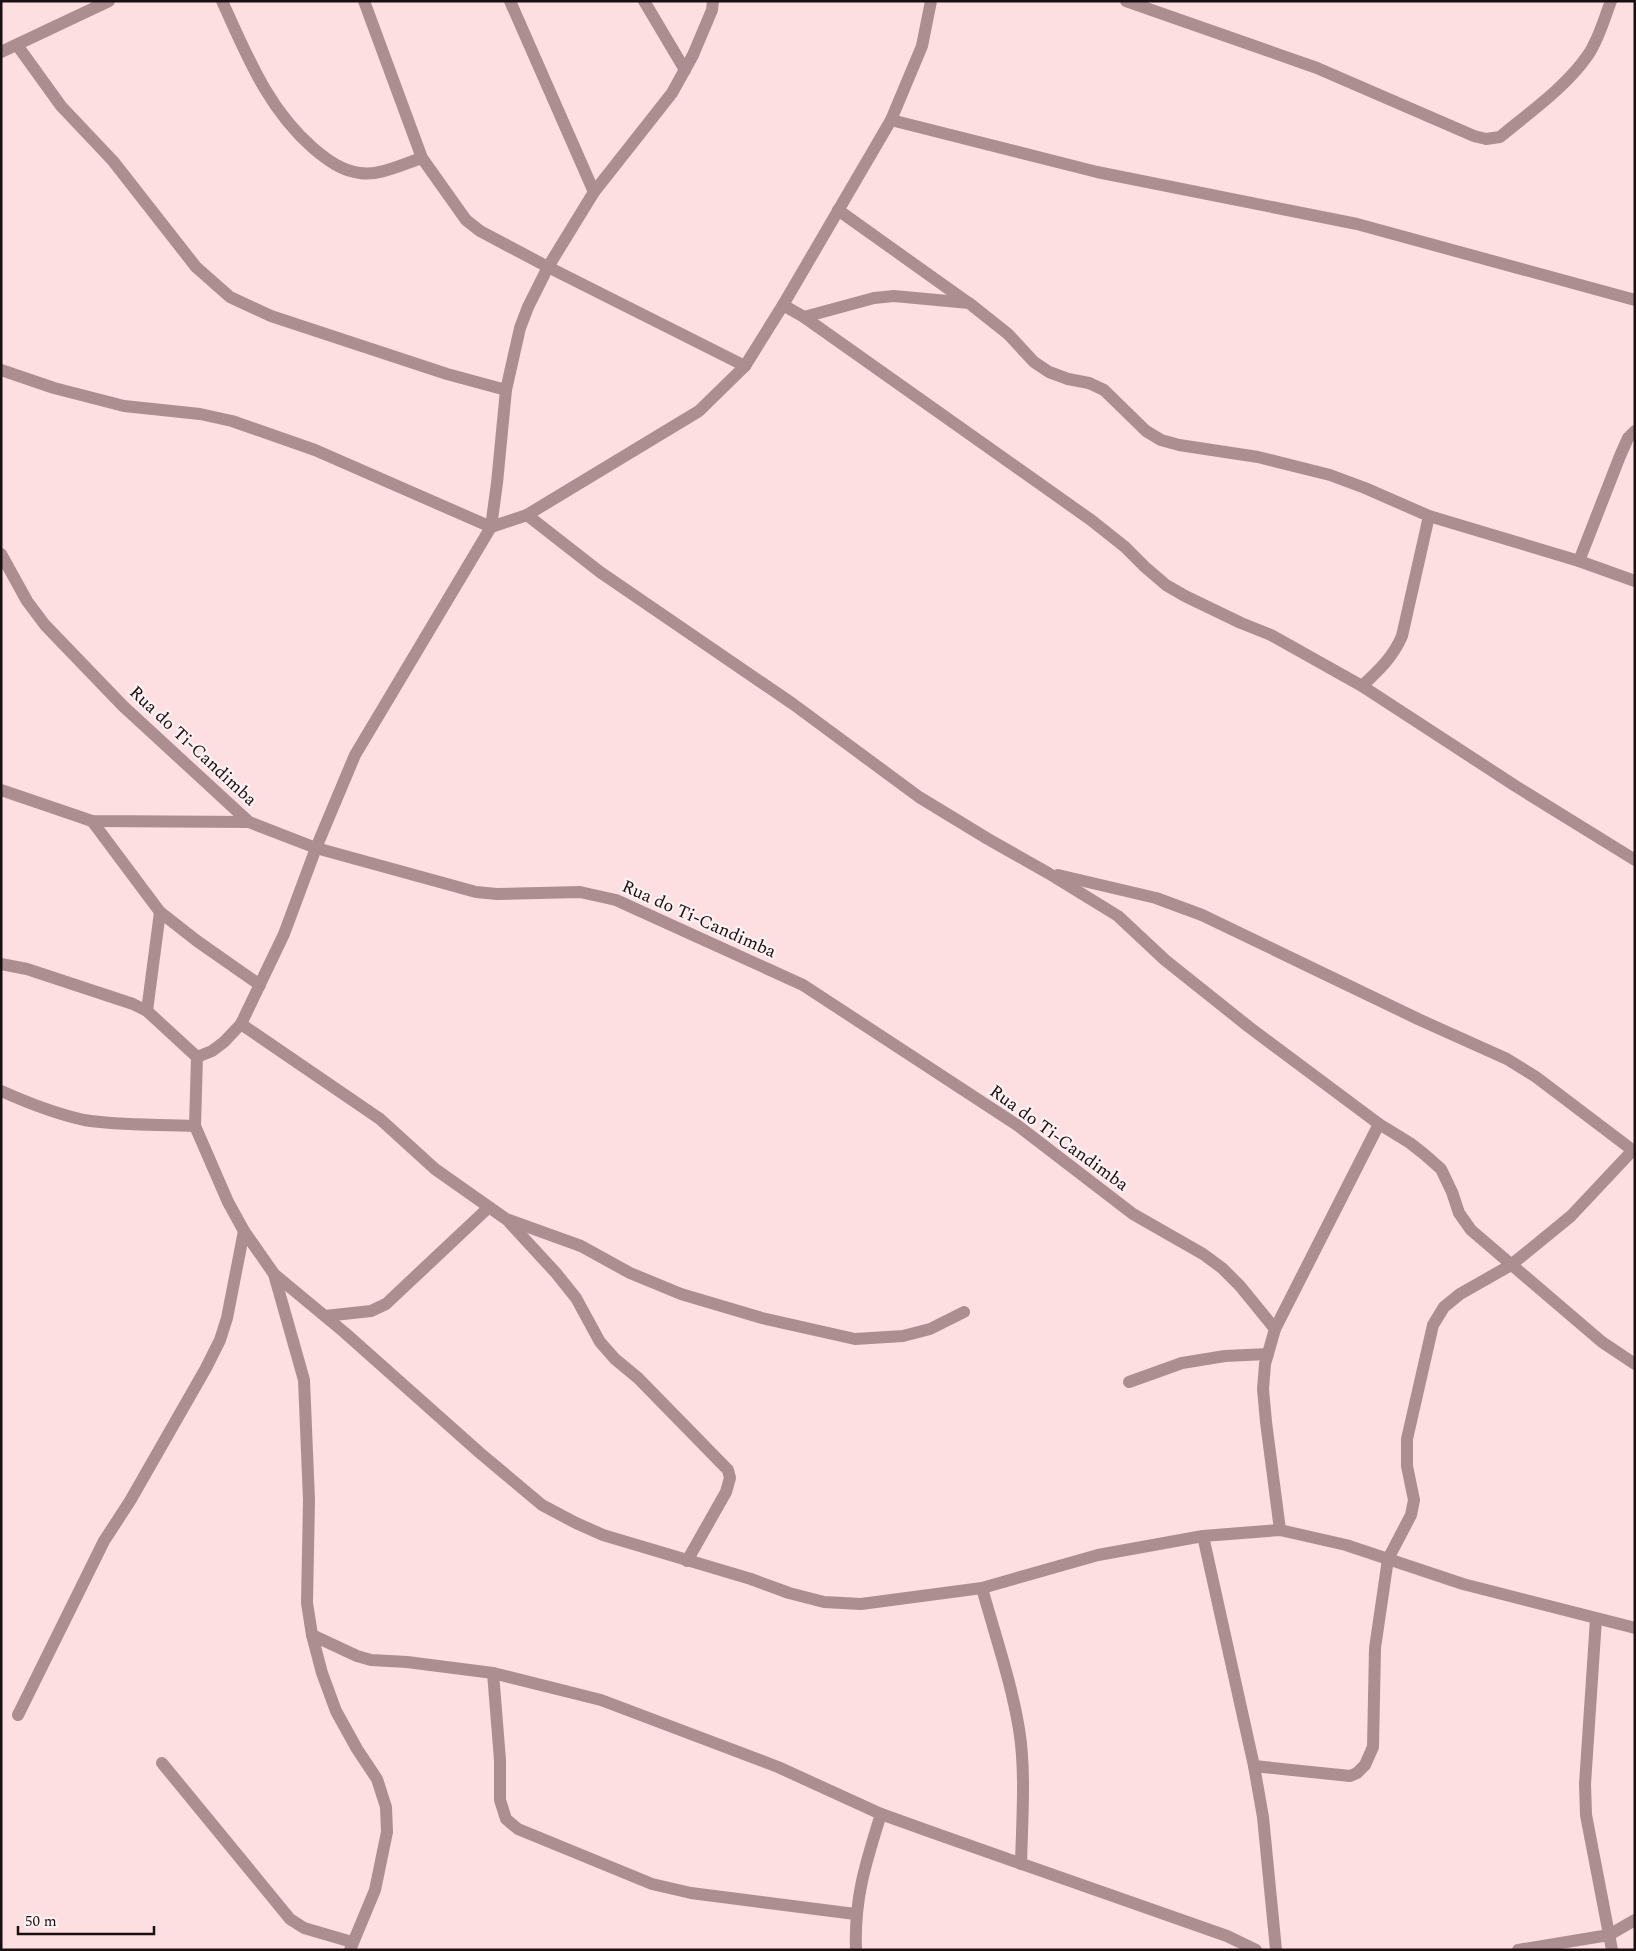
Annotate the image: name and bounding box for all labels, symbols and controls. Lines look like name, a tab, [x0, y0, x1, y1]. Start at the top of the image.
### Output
street label: Rua do Ti-Candimba	[123, 679, 263, 813]
street label: Rua do Ti-Candimba	[617, 873, 781, 965]
street label: Rua do Ti-Candimba	[984, 1078, 1134, 1198]
scale bar	[18, 1904, 154, 1936]
text: 50 m	[25, 1910, 57, 1933]

